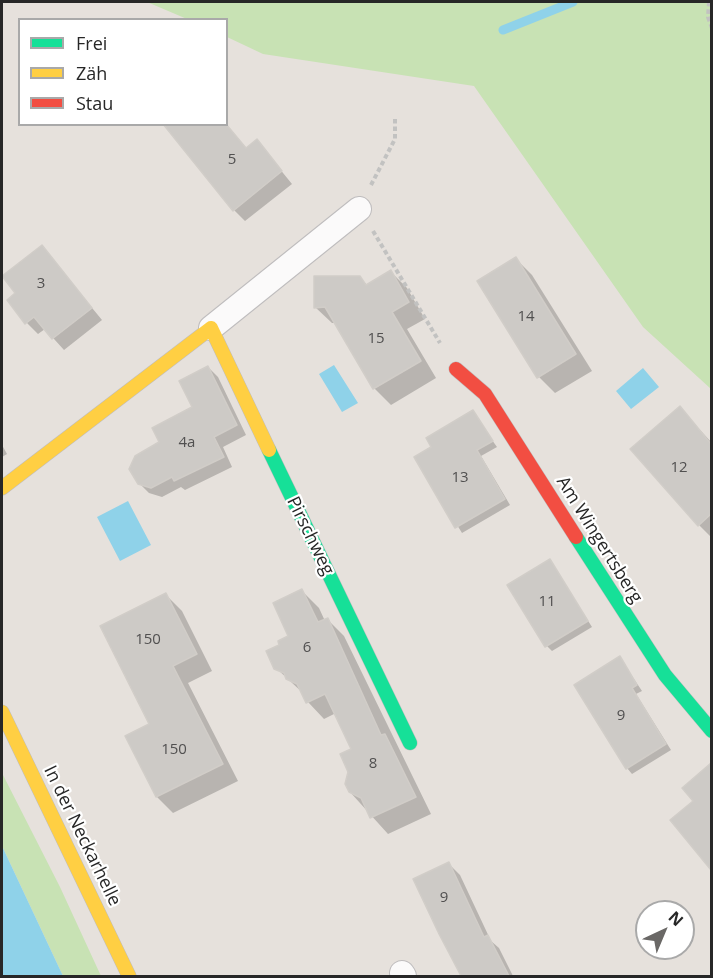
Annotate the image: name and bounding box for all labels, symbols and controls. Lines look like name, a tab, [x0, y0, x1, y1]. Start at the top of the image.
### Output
legend	[18, 18, 228, 126]
text: Frei	[76, 31, 107, 55]
text: Zäh	[76, 61, 107, 85]
text: Stau	[76, 91, 113, 115]
house number: 5	[228, 151, 236, 169]
house number: 3	[37, 275, 45, 293]
house number: 14	[517, 308, 535, 326]
house number: 15	[367, 330, 385, 348]
house number: 4a	[179, 434, 195, 452]
house number: 12	[670, 459, 688, 477]
house number: 13	[451, 469, 469, 487]
street label: Am Wingertsberg	[551, 473, 647, 607]
street label: Pirschweg	[282, 493, 338, 579]
house number: 11	[538, 593, 556, 611]
house number: 150	[135, 631, 161, 649]
house number: 6	[303, 639, 311, 657]
house number: 9	[617, 707, 625, 725]
house number: 150	[161, 741, 187, 759]
house number: 8	[369, 755, 377, 773]
street label: In der Neckarhelle	[39, 762, 125, 910]
house number: 9	[440, 889, 448, 907]
north arrow	[635, 900, 695, 960]
text: N	[664, 906, 688, 931]

